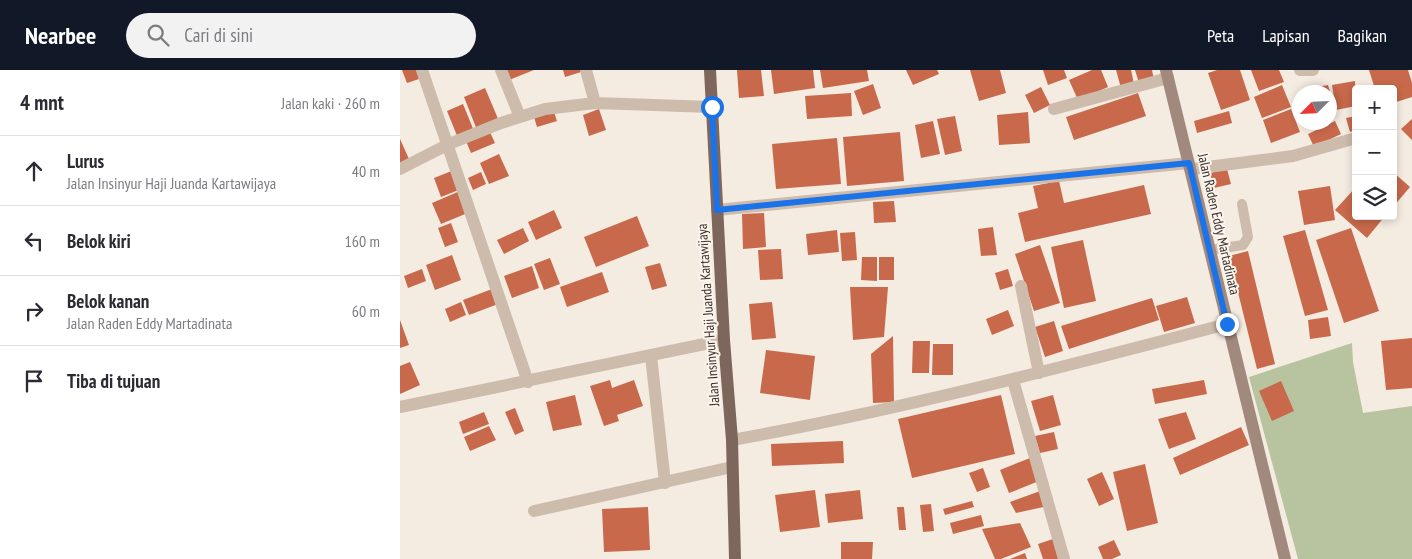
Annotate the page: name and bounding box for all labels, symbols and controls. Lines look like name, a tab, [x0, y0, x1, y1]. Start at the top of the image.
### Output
search box	[126, 13, 476, 58]
text: Nearbee	[25, 20, 96, 51]
icon: search	[144, 21, 172, 49]
text: Cari di sini	[184, 23, 253, 47]
text: Peta	[1207, 24, 1234, 47]
text: Lapisan	[1262, 24, 1310, 47]
text: Bagikan	[1338, 24, 1387, 47]
north arrow	[1292, 85, 1337, 130]
map controls	[1352, 85, 1397, 220]
button: +	[1352, 85, 1397, 130]
text: 4 mnt	[20, 89, 64, 116]
text: Jalan kaki · 260 m	[281, 93, 380, 113]
route start	[701, 96, 724, 119]
button: −	[1352, 130, 1397, 175]
text: Lurus	[67, 149, 104, 173]
street label: Jalan Raden Eddy Martadinata	[1194, 151, 1244, 296]
icon: ahead	[20, 157, 48, 185]
text: 40 m	[352, 161, 380, 181]
text: Jalan Insinyur Haji Juanda Kartawijaya	[67, 173, 276, 193]
button: layers	[1352, 175, 1397, 220]
street label: Jalan Insinyur Haji Juanda Kartawijaya	[693, 223, 723, 408]
icon: left	[20, 227, 48, 255]
text: Belok kiri	[67, 229, 131, 253]
text: 160 m	[345, 231, 380, 251]
text: Belok kanan	[67, 289, 149, 313]
icon: right	[20, 297, 48, 325]
text: 60 m	[352, 301, 380, 321]
text: Jalan Raden Eddy Martadinata	[67, 313, 232, 333]
route end	[1216, 313, 1239, 336]
icon: arrive	[20, 367, 48, 395]
text: Tiba di tujuan	[67, 369, 160, 393]

